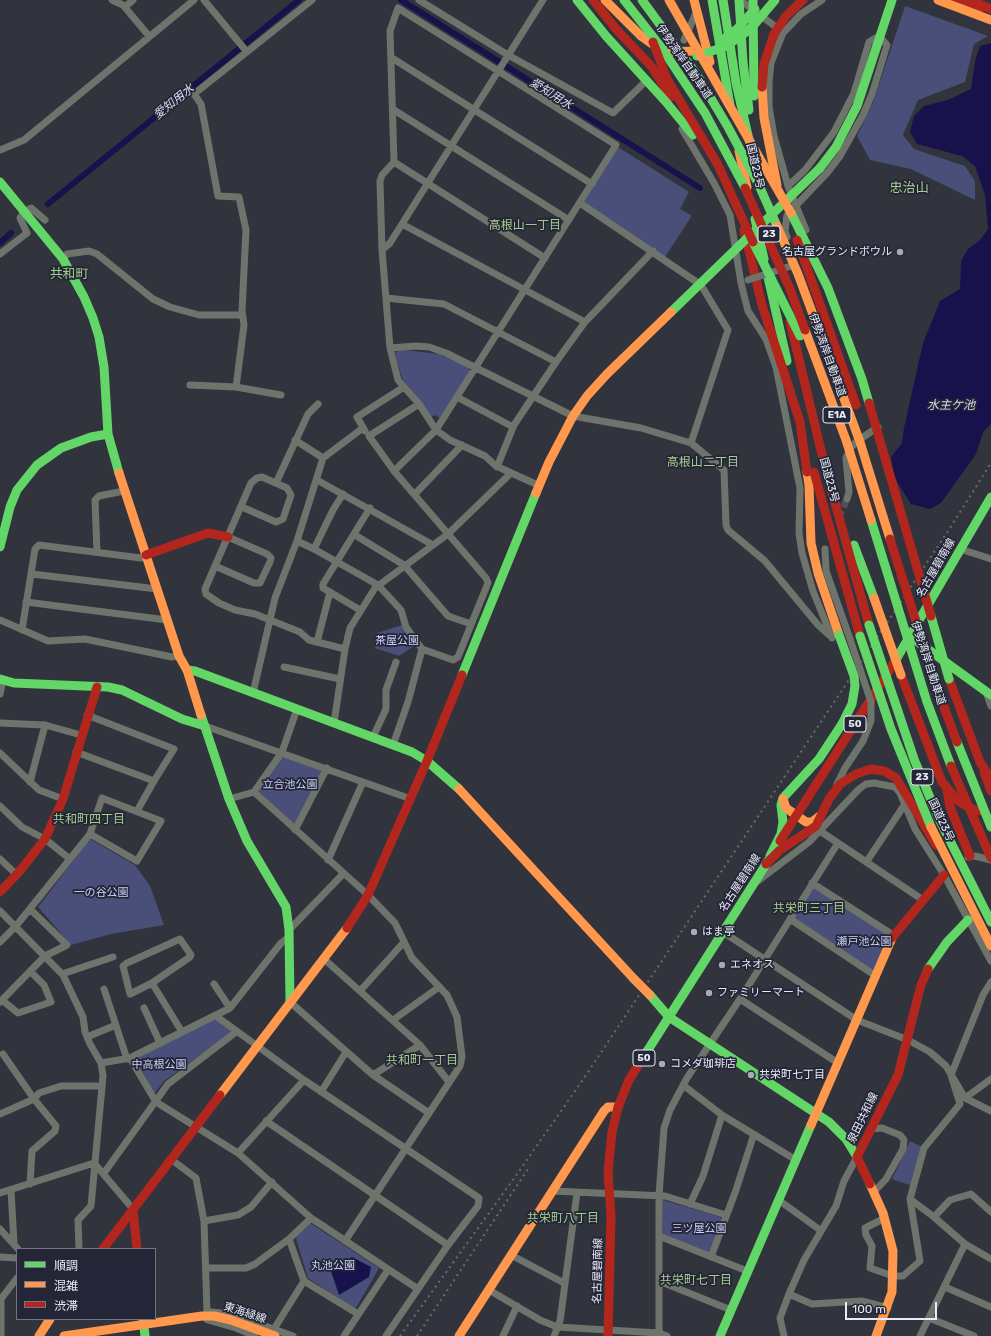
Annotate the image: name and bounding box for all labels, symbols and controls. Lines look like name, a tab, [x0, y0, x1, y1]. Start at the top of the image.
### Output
street label: 伊勢湾岸自動車道	[653, 22, 715, 102]
water label: 愛知用水	[527, 75, 575, 113]
water label: 愛知用水	[151, 81, 197, 123]
street label: 国道23号	[743, 142, 767, 190]
district label: 忠治山	[890, 180, 928, 196]
district label: 高根山一丁目	[489, 219, 561, 233]
road number: 23	[758, 226, 780, 242]
place label: 名古屋グランドボウル	[782, 245, 892, 259]
marker: 名古屋グランドボウル	[895, 247, 905, 257]
district label: 共和町	[50, 266, 88, 282]
street label: 伊勢湾岸自動車道	[806, 311, 848, 399]
water label: 水主ケ池	[927, 399, 975, 413]
road number: E1A	[823, 407, 851, 423]
district label: 高根山二丁目	[667, 456, 739, 470]
street label: 国道23号	[817, 456, 841, 504]
street label: 名古屋碧南線	[914, 536, 958, 600]
street label: 伊勢湾岸自動車道	[908, 619, 948, 707]
park label: 茶屋公園	[375, 634, 419, 648]
road number: 50	[844, 716, 866, 732]
road number: 23	[911, 769, 933, 785]
park label: 立合池公園	[263, 778, 317, 792]
street label: 国道23号	[925, 796, 957, 844]
district label: 共和町四丁目	[53, 813, 125, 827]
street label: 名古屋碧南線	[716, 852, 764, 914]
park label: 一の谷公園	[74, 886, 128, 900]
district label: 共栄町三丁目	[773, 902, 845, 916]
place label: はま亭	[702, 925, 735, 939]
marker: はま亭	[689, 927, 699, 937]
park label: 瀬戸池公園	[837, 935, 891, 949]
place label: エネオス	[730, 958, 774, 972]
marker: エネオス	[717, 960, 727, 970]
place label: ファミリーマート	[717, 986, 805, 1000]
marker: ファミリーマート	[704, 988, 714, 998]
road number: 50	[633, 1050, 655, 1066]
district label: 共和町一丁目	[386, 1054, 458, 1068]
place label: コメダ珈琲店	[670, 1057, 736, 1071]
park label: 中高根公園	[132, 1058, 186, 1072]
marker: コメダ珈琲店	[657, 1059, 667, 1069]
place label: 共栄町七丁目	[759, 1068, 825, 1082]
marker: 共栄町七丁目	[746, 1070, 756, 1080]
street label: 泉田共和線	[845, 1090, 881, 1146]
district label: 共栄町八丁目	[527, 1212, 599, 1226]
park label: 三ツ屋公園	[672, 1222, 726, 1236]
street label: 名古屋碧南線	[591, 1238, 605, 1304]
legend	[16, 1248, 156, 1320]
text: 順調	[54, 1259, 78, 1273]
park label: 丸池公園	[311, 1259, 355, 1273]
district label: 共栄町七丁目	[660, 1274, 732, 1288]
text: 混雑	[54, 1279, 78, 1293]
scale bar	[847, 1294, 939, 1320]
text: 渋滞	[54, 1299, 78, 1313]
street label: 東海緑線	[222, 1300, 268, 1326]
text: 100 m	[852, 1302, 886, 1316]

